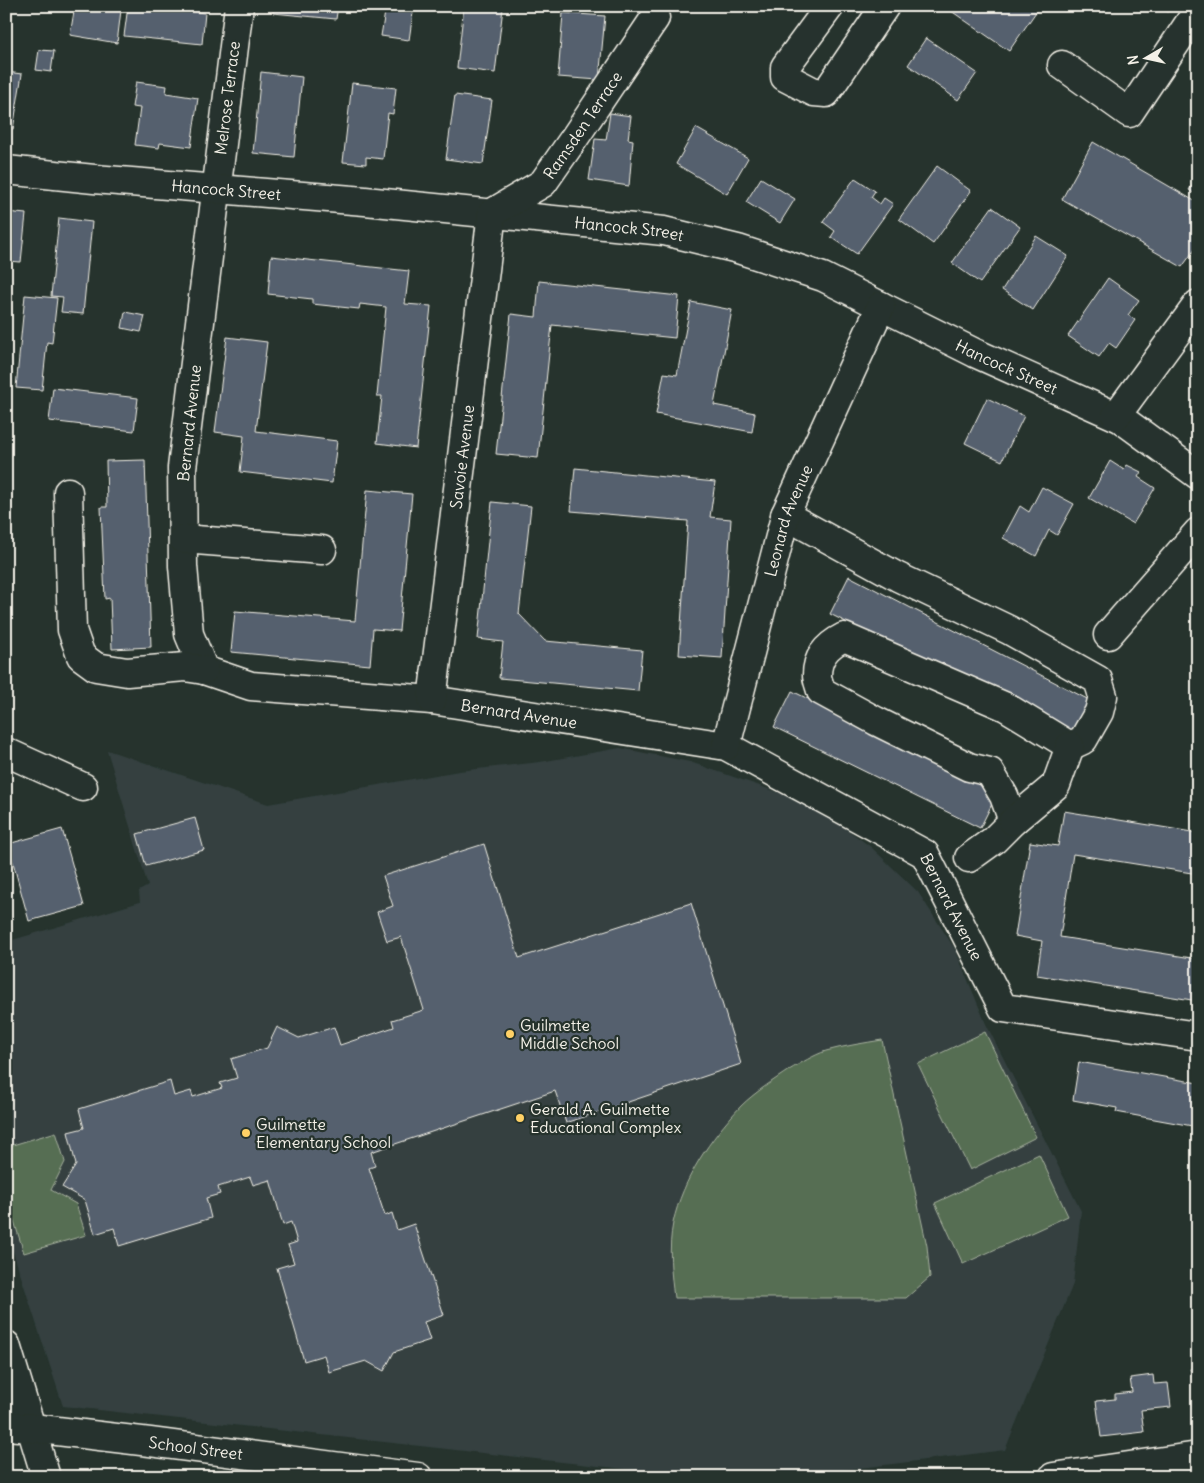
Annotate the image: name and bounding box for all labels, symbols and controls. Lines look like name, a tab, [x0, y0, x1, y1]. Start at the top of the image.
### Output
north arrow	[1122, 32, 1172, 82]
street label: Melrose Terrace	[210, 40, 244, 156]
text: N	[1124, 54, 1143, 66]
street label: Ramsden Terrace	[539, 67, 626, 183]
street label: Hancock Street	[171, 175, 282, 204]
street label: Hancock Street	[574, 212, 686, 246]
street label: Hancock Street	[952, 335, 1061, 399]
street label: Bernard Avenue	[173, 364, 205, 482]
street label: Savoie Avenue	[446, 404, 478, 510]
street label: Leonard Avenue	[760, 461, 817, 579]
street label: Bernard Avenue	[459, 695, 578, 733]
street label: Bernard Avenue	[916, 850, 987, 964]
place label: Guilmette Middle School	[520, 1015, 619, 1053]
marker: Guilmette Middle School	[504, 1028, 516, 1040]
place label: Gerald A. Guilmette Educational Complex	[530, 1099, 681, 1137]
marker: Gerald A. Guilmette Educational Complex	[514, 1112, 526, 1124]
place label: Guilmette Elementary School	[256, 1114, 391, 1152]
marker: Guilmette Elementary School	[240, 1127, 252, 1139]
street label: School Street	[148, 1432, 244, 1464]

